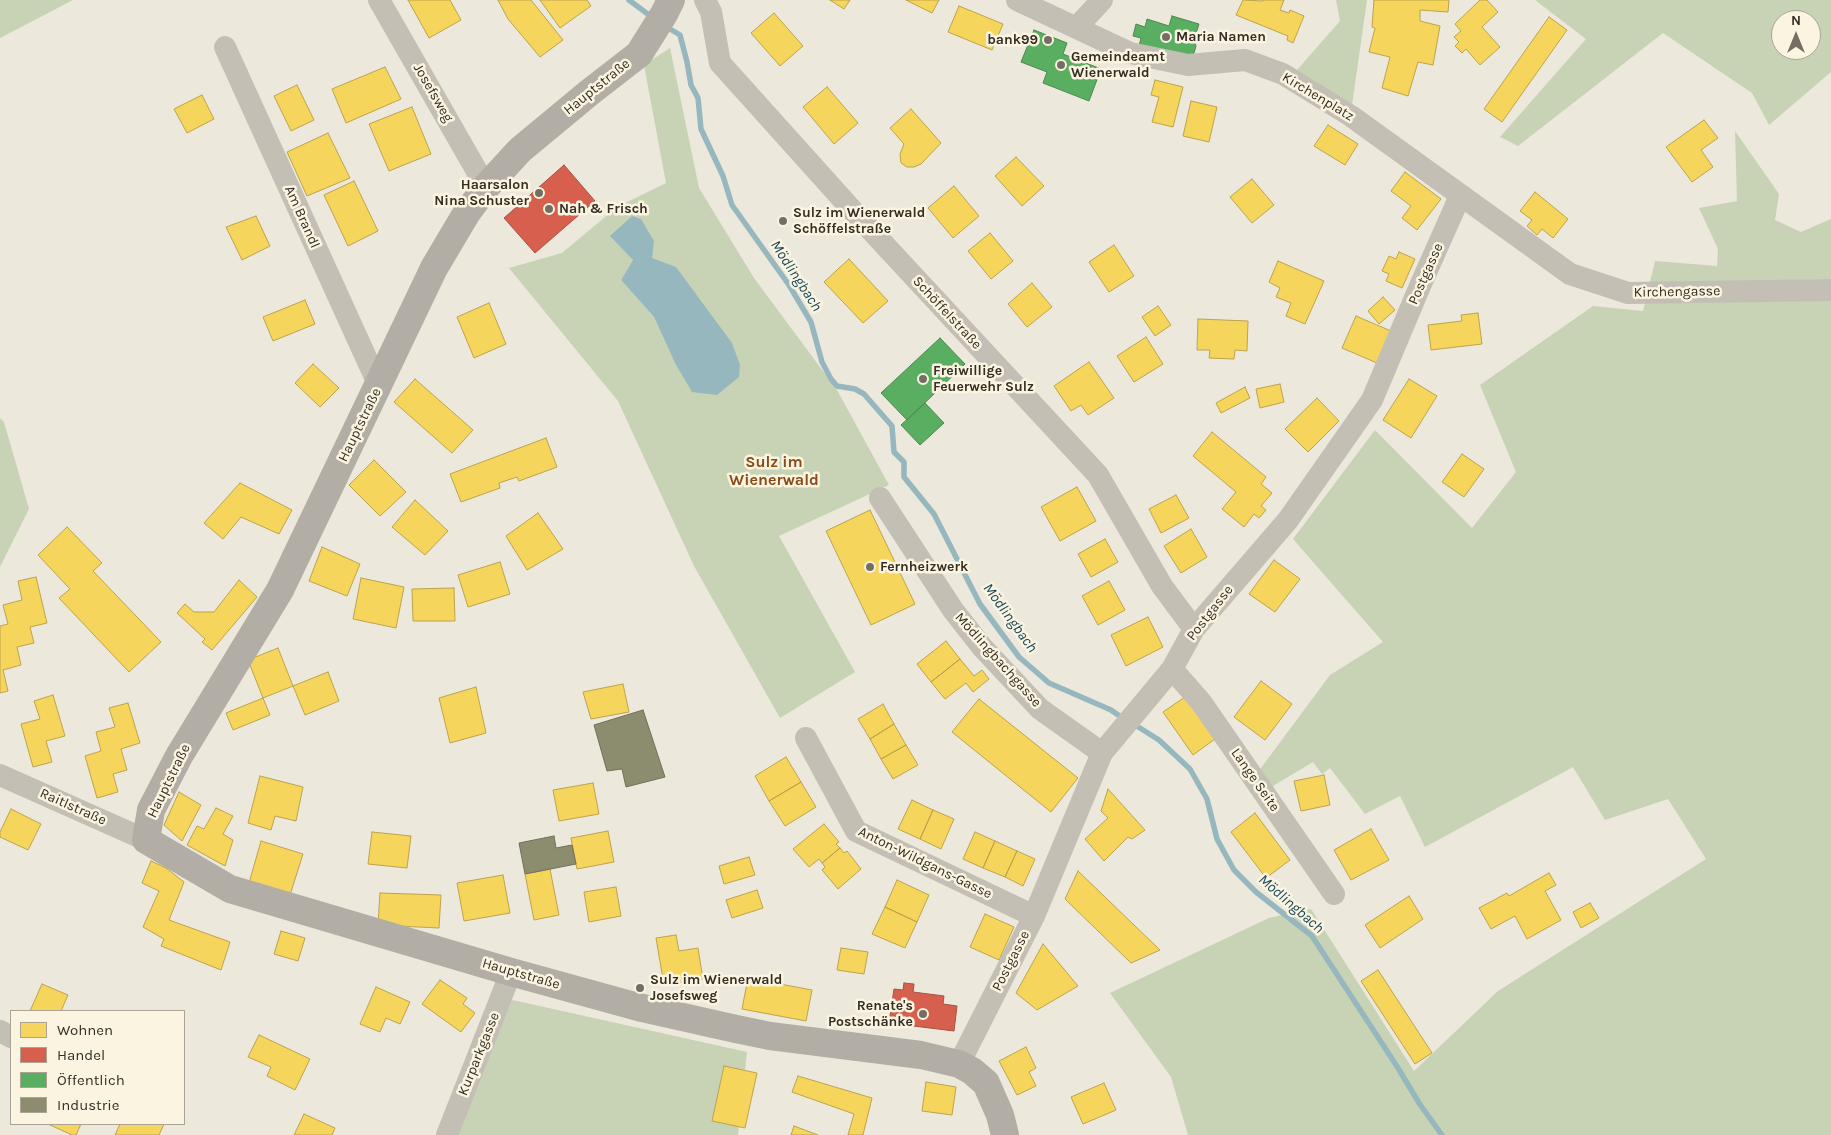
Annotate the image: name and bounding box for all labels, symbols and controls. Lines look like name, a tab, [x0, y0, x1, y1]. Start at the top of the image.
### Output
north arrow	[1771, 10, 1821, 60]
text: N	[1791, 12, 1801, 29]
place label: Maria Namen	[1176, 29, 1266, 45]
marker: Maria Namen	[1160, 31, 1172, 43]
place label: bank99	[987, 32, 1038, 48]
marker: bank99	[1042, 34, 1054, 46]
place label: Gemeindeamt Wienerwald	[1071, 49, 1165, 82]
street label: Hauptstraße	[561, 55, 633, 119]
marker: Gemeindeamt Wienerwald	[1055, 59, 1067, 71]
street label: Josefsweg	[410, 61, 456, 125]
street label: Kirchenplatz	[1279, 69, 1357, 125]
place label: Haarsalon Nina Schuster	[434, 177, 529, 210]
street label: Am Brandl	[281, 183, 323, 251]
marker: Haarsalon Nina Schuster	[533, 187, 545, 199]
place label: Nah & Frisch	[559, 201, 648, 217]
marker: Nah & Frisch	[543, 203, 555, 215]
place label: Sulz im Wienerwald Schöffelstraße	[793, 205, 925, 238]
marker: Sulz im Wienerwald Schöffelstraße	[777, 215, 789, 227]
water label: Mödlingbach	[766, 237, 826, 315]
street label: Postgasse	[1405, 241, 1447, 307]
street label: Schöffelstraße	[909, 273, 985, 353]
street label: Kirchengasse	[1634, 283, 1720, 301]
place label: Freiwillige Feuerwehr Sulz	[933, 363, 1034, 396]
marker: Freiwillige Feuerwehr Sulz	[917, 373, 929, 385]
street label: Hauptstraße	[335, 385, 385, 465]
district label: Sulz im Wienerwald	[729, 452, 819, 490]
place label: Fernheizwerk	[880, 559, 968, 575]
marker: Fernheizwerk	[864, 561, 876, 573]
water label: Mödlingbach	[979, 580, 1041, 656]
street label: Postgasse	[1183, 582, 1237, 644]
street label: Mödlingbachgasse	[951, 609, 1045, 711]
street label: Hauptstraße	[144, 741, 194, 821]
street label: Lange Seite	[1227, 745, 1283, 815]
street label: Raitlstraße	[37, 785, 109, 829]
street label: Anton-Wildgans-Gasse	[855, 823, 995, 903]
water label: Mödlingbach	[1255, 871, 1327, 937]
street label: Postgasse	[989, 928, 1033, 994]
street label: Hauptstraße	[480, 955, 562, 993]
place label: Sulz im Wienerwald Josefsweg	[650, 972, 782, 1004]
marker: Sulz im Wienerwald Josefsweg	[634, 982, 646, 994]
place label: Renate's Postschänke	[828, 998, 913, 1030]
marker: Renate's Postschänke	[917, 1008, 929, 1020]
legend	[10, 1010, 185, 1125]
street label: Kurparkgasse	[455, 1010, 503, 1098]
text: Wohnen	[57, 1021, 113, 1039]
text: Handel	[57, 1046, 105, 1064]
text: Öffentlich	[57, 1071, 125, 1089]
text: Industrie	[57, 1096, 119, 1114]

